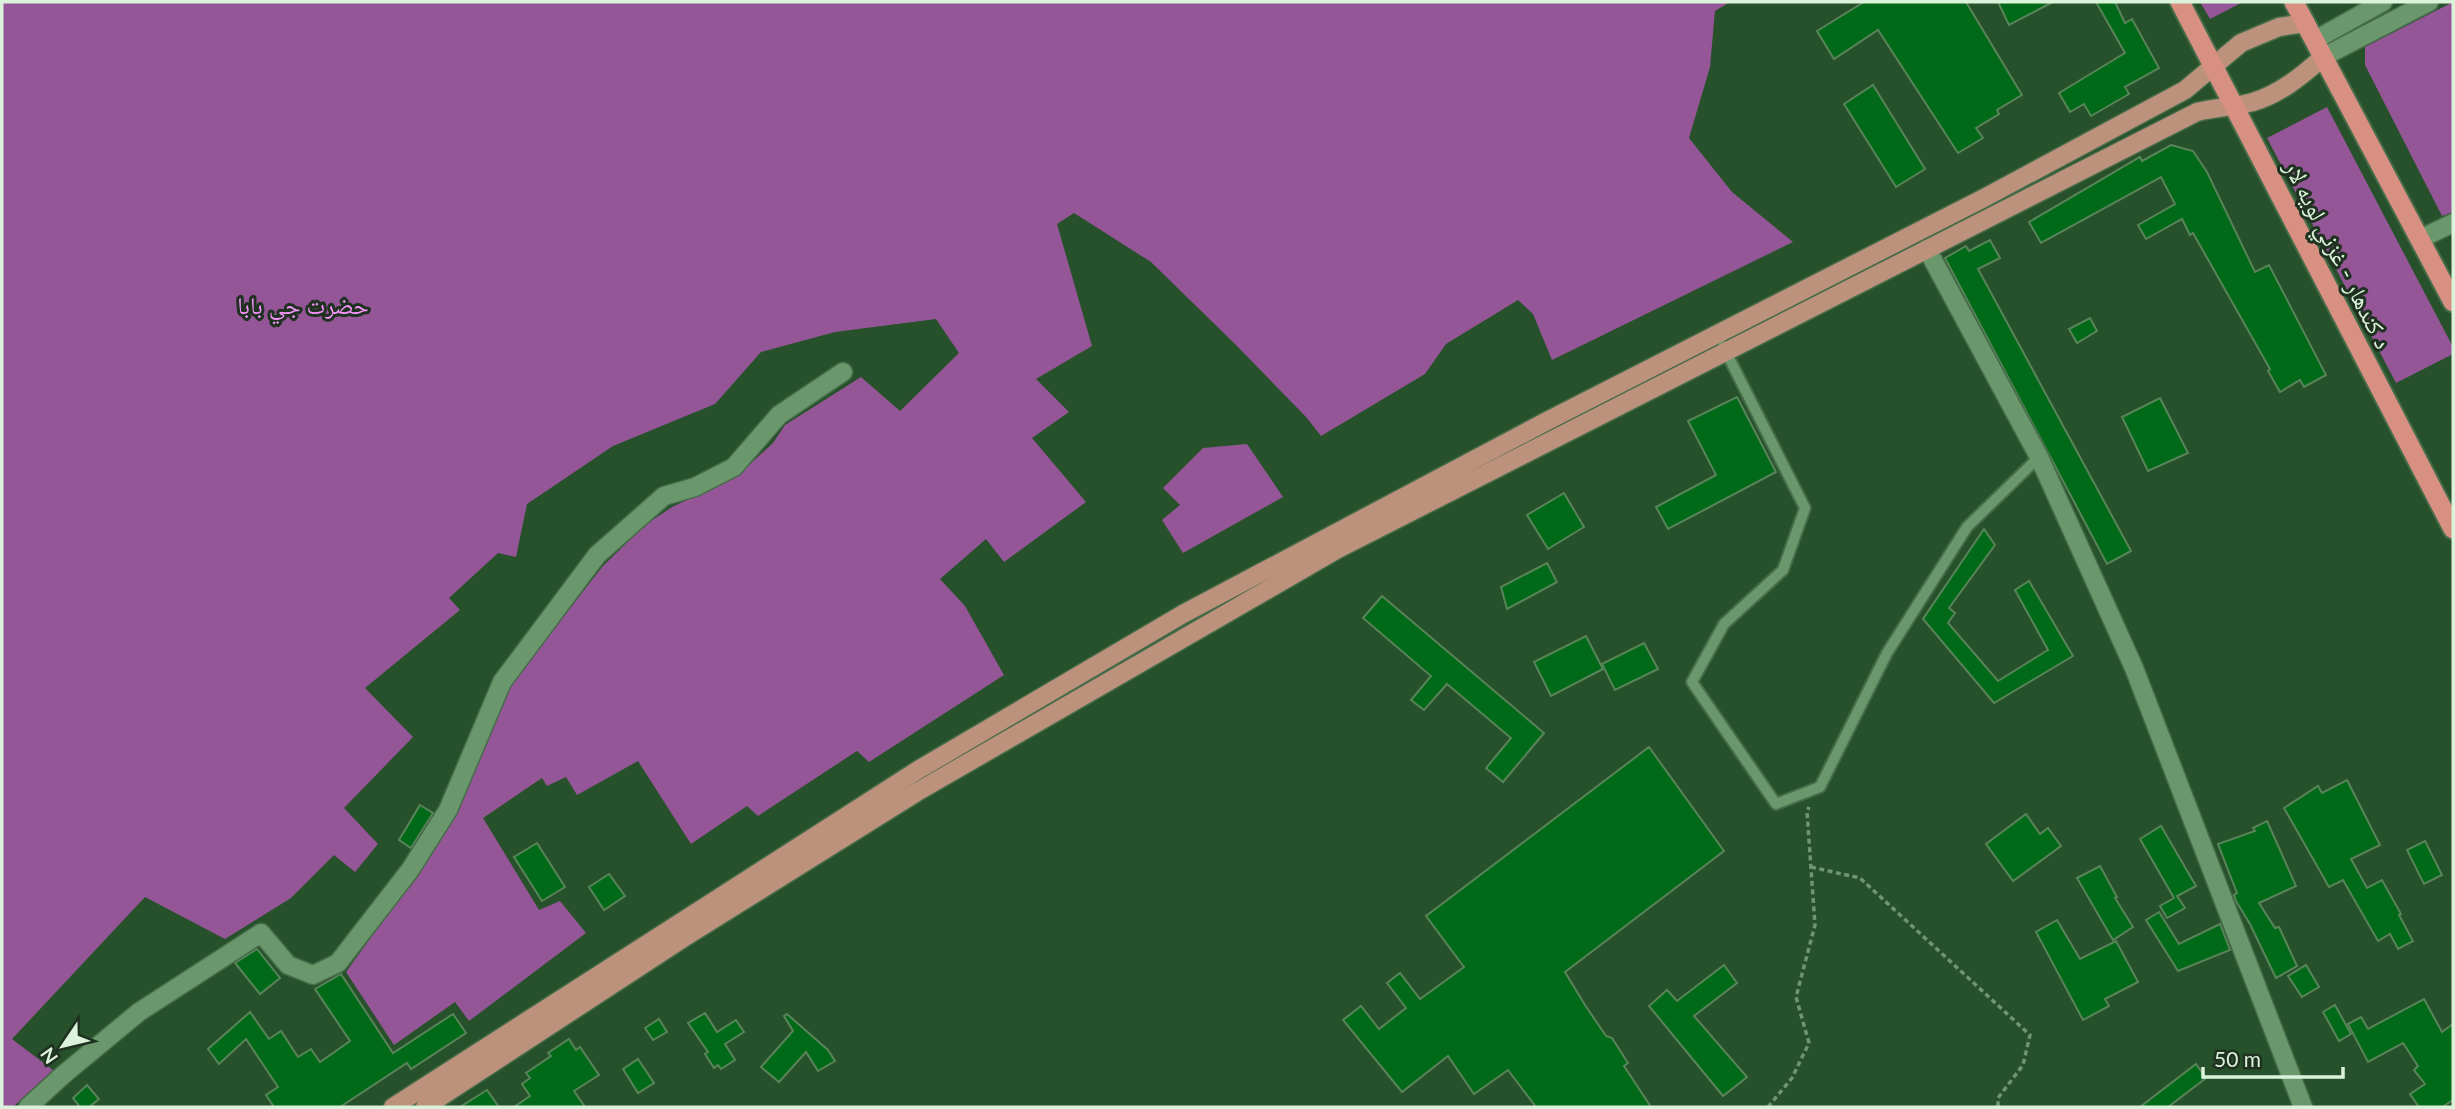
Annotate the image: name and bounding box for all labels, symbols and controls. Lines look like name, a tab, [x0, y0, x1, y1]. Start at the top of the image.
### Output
street label: د کندهار - غزني لويه لار	[2273, 154, 2399, 356]
park label: حضرت جي بابا	[237, 290, 369, 325]
north arrow	[28, 1011, 98, 1081]
scale bar	[2203, 1036, 2343, 1080]
text: N	[35, 1043, 62, 1069]
text: 50 m	[2214, 1046, 2261, 1071]

